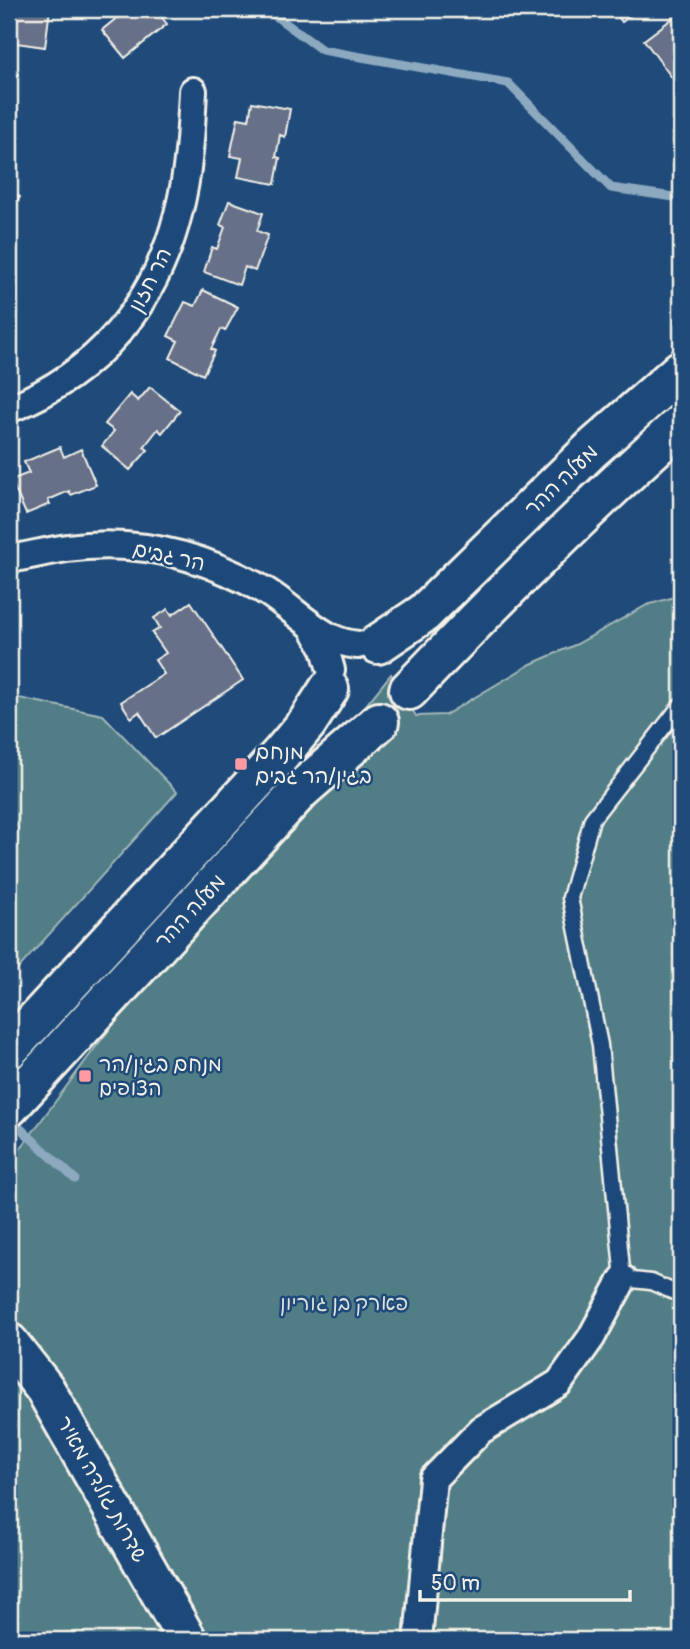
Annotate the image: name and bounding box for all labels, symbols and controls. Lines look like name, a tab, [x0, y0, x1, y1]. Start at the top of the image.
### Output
street label: הר חזון	[123, 243, 178, 317]
street label: מעלה ההר	[519, 439, 604, 522]
street label: הר גבים	[130, 536, 208, 577]
place label: מנחם בגין/הר גבים	[255, 739, 372, 790]
marker: מנחם בגין/הר גבים	[233, 756, 249, 772]
street label: מעלה ההר	[149, 868, 232, 954]
place label: מנחם בגין/הר הצופים	[99, 1051, 222, 1102]
marker: מנחם בגין/הר הצופים	[77, 1068, 93, 1084]
park label: פארק בן גוריון	[280, 1290, 408, 1317]
street label: שדרות גולדה מאיר	[50, 1411, 153, 1567]
scale bar	[420, 1558, 630, 1602]
text: 50 m	[431, 1570, 480, 1597]

